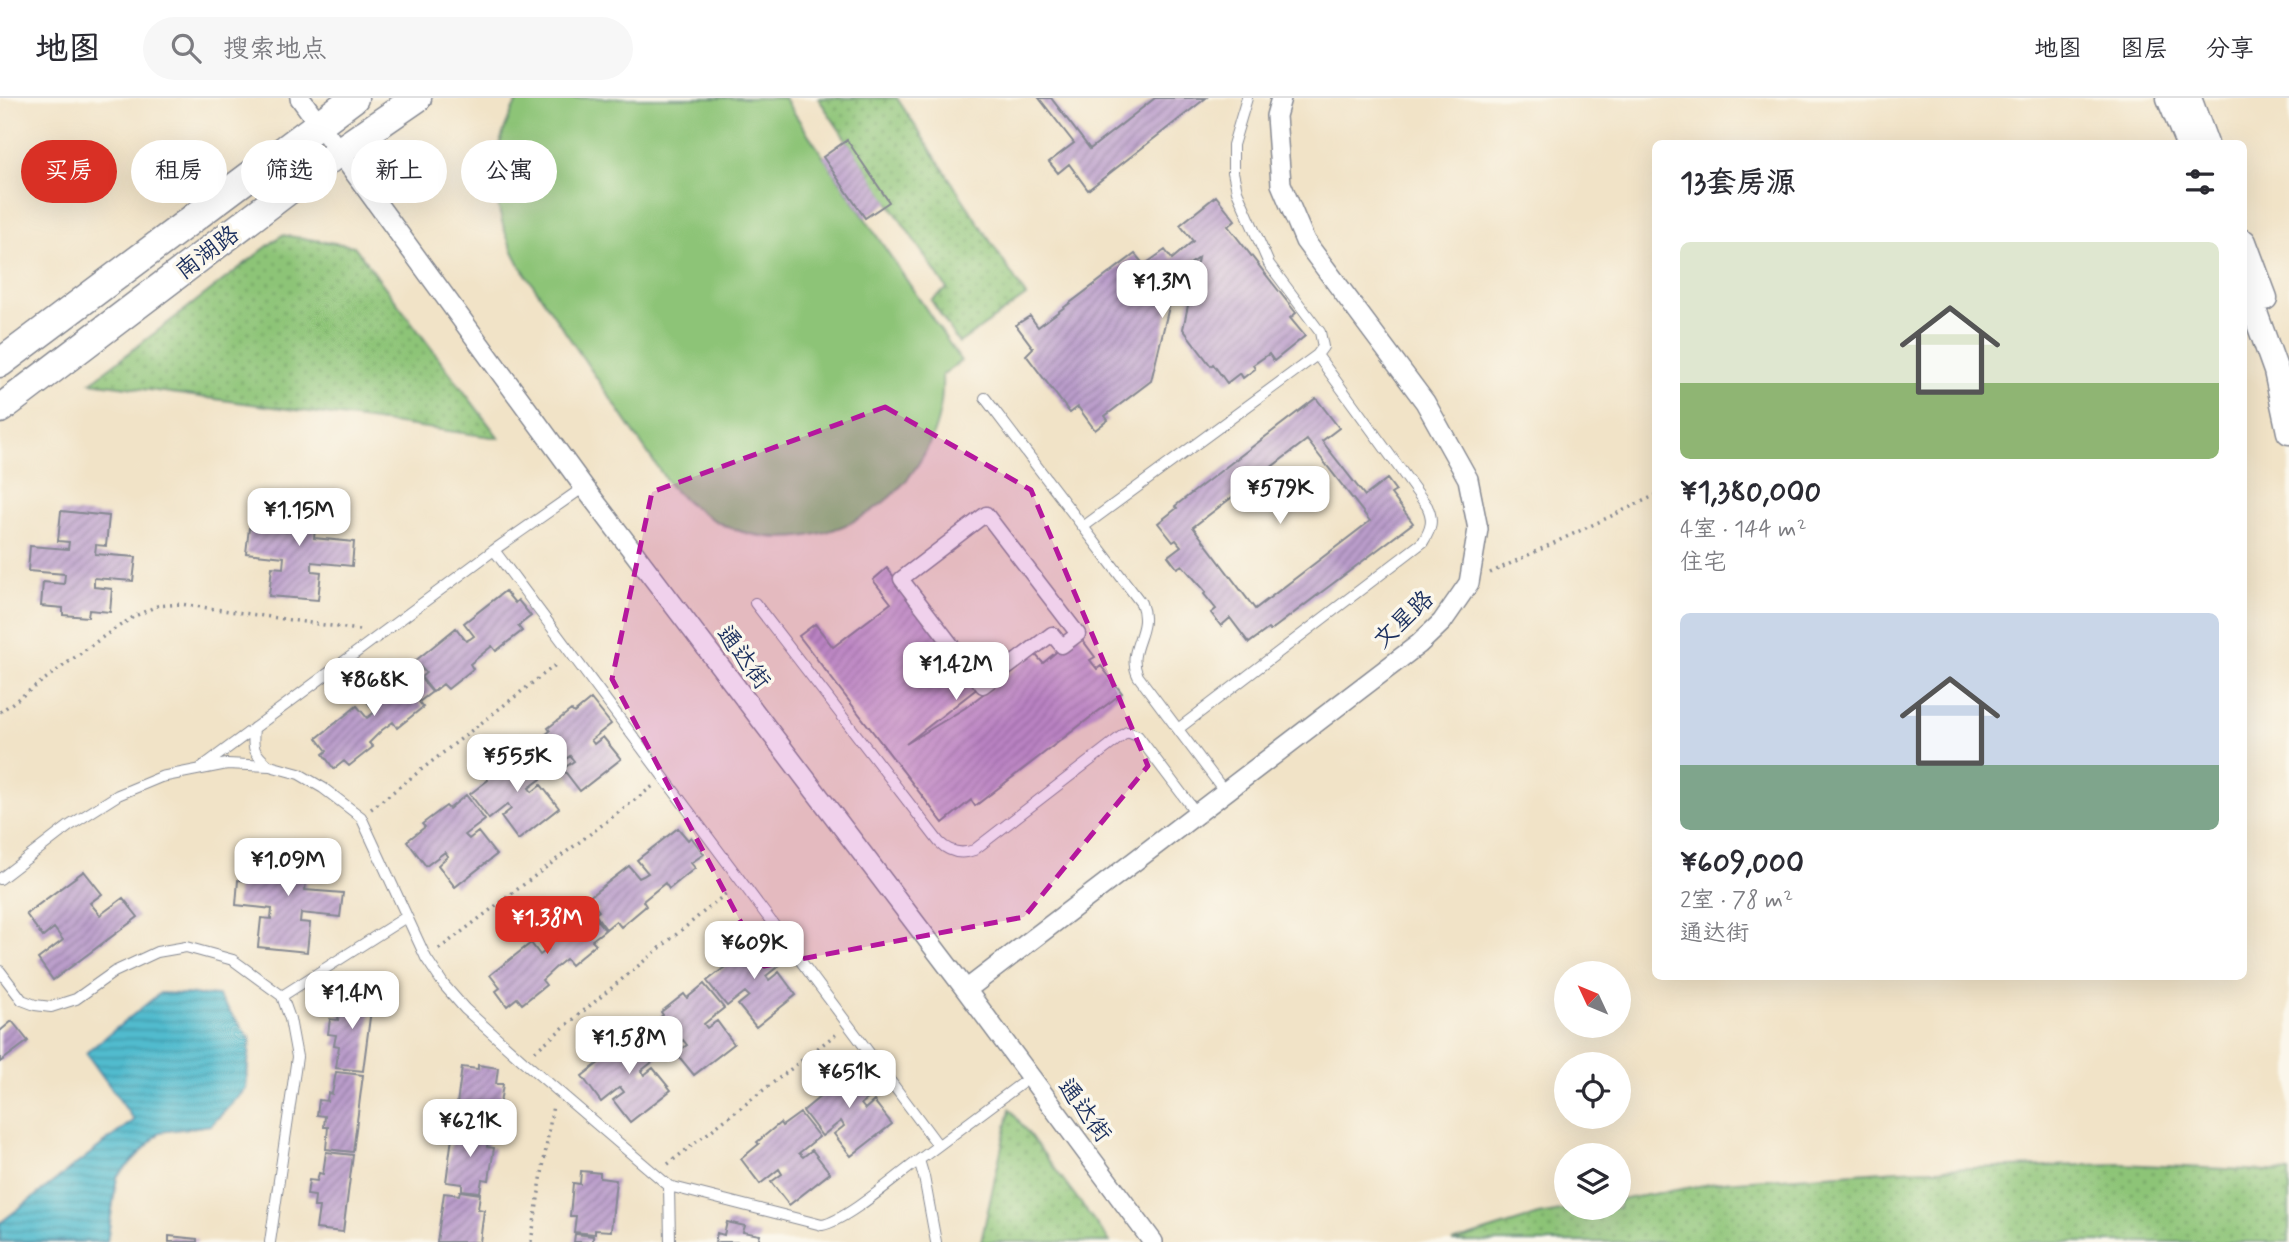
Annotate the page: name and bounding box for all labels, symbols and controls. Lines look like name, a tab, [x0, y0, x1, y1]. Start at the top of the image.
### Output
search box	[143, 17, 633, 80]
text: 地图	[35, 28, 101, 72]
icon: search	[167, 29, 205, 67]
text: 搜索地点	[223, 33, 327, 67]
text: 地图	[2034, 34, 2082, 65]
text: 图层	[2120, 34, 2168, 65]
text: 分享	[2206, 34, 2254, 65]
chip: 买房	[21, 140, 117, 203]
chip: 租房	[131, 140, 227, 203]
chip: 筛选	[241, 140, 337, 203]
chip: 新上	[351, 140, 447, 203]
chip: 公寓	[461, 140, 557, 203]
icon: filters	[2181, 163, 2219, 201]
text: 13套房源	[1680, 164, 1796, 203]
street label: 南湖路	[170, 219, 246, 287]
pin: ¥1.3M	[1113, 260, 1211, 320]
text: ¥1.3M	[1133, 268, 1191, 298]
icon: home	[1887, 287, 2013, 413]
pin: ¥579K	[1231, 466, 1329, 526]
text: ¥1,380,000	[1680, 473, 1821, 512]
text: ¥579K	[1247, 474, 1313, 504]
pin: ¥1.15M	[242, 489, 356, 548]
text: ¥1.15M	[263, 496, 335, 526]
text: 4室 · 144 m²	[1680, 515, 1807, 545]
text: 住宅	[1680, 548, 1726, 578]
street label: 文星路	[1367, 584, 1441, 656]
street label: 通达街	[709, 620, 777, 696]
pin: ¥1.42M	[899, 642, 1013, 702]
text: ¥1.42M	[919, 650, 993, 680]
pin: ¥868K	[325, 658, 423, 718]
icon: home	[1887, 658, 2013, 784]
text: ¥868K	[340, 666, 408, 696]
pin: ¥555K	[468, 734, 566, 794]
text: ¥555K	[483, 742, 551, 772]
pin: ¥1.09M	[231, 838, 345, 898]
text: ¥609,000	[1680, 844, 1804, 883]
text: ¥1.09M	[250, 846, 326, 876]
text: 2室 · 78 m²	[1680, 886, 1793, 916]
pin: ¥1.38M	[490, 896, 604, 956]
text: ¥1.38M	[511, 904, 583, 934]
text: 通达街	[1680, 919, 1749, 949]
pin: ¥609K	[705, 922, 803, 981]
text: ¥609K	[721, 929, 787, 959]
north arrow	[1554, 961, 1631, 1038]
map controls	[1554, 961, 1631, 1220]
pin: ¥1.4M	[303, 972, 401, 1031]
text: ¥1.4M	[321, 979, 383, 1009]
pin: ¥1.58M	[572, 1016, 686, 1076]
text: ¥1.58M	[592, 1024, 666, 1054]
pin: ¥651K	[800, 1051, 898, 1110]
button: locate	[1554, 1052, 1631, 1129]
text: ¥651K	[818, 1058, 880, 1088]
street label: 通达街	[1050, 1073, 1118, 1149]
pin: ¥621K	[421, 1100, 519, 1159]
text: ¥621K	[439, 1107, 501, 1137]
button: layers	[1554, 1143, 1631, 1220]

